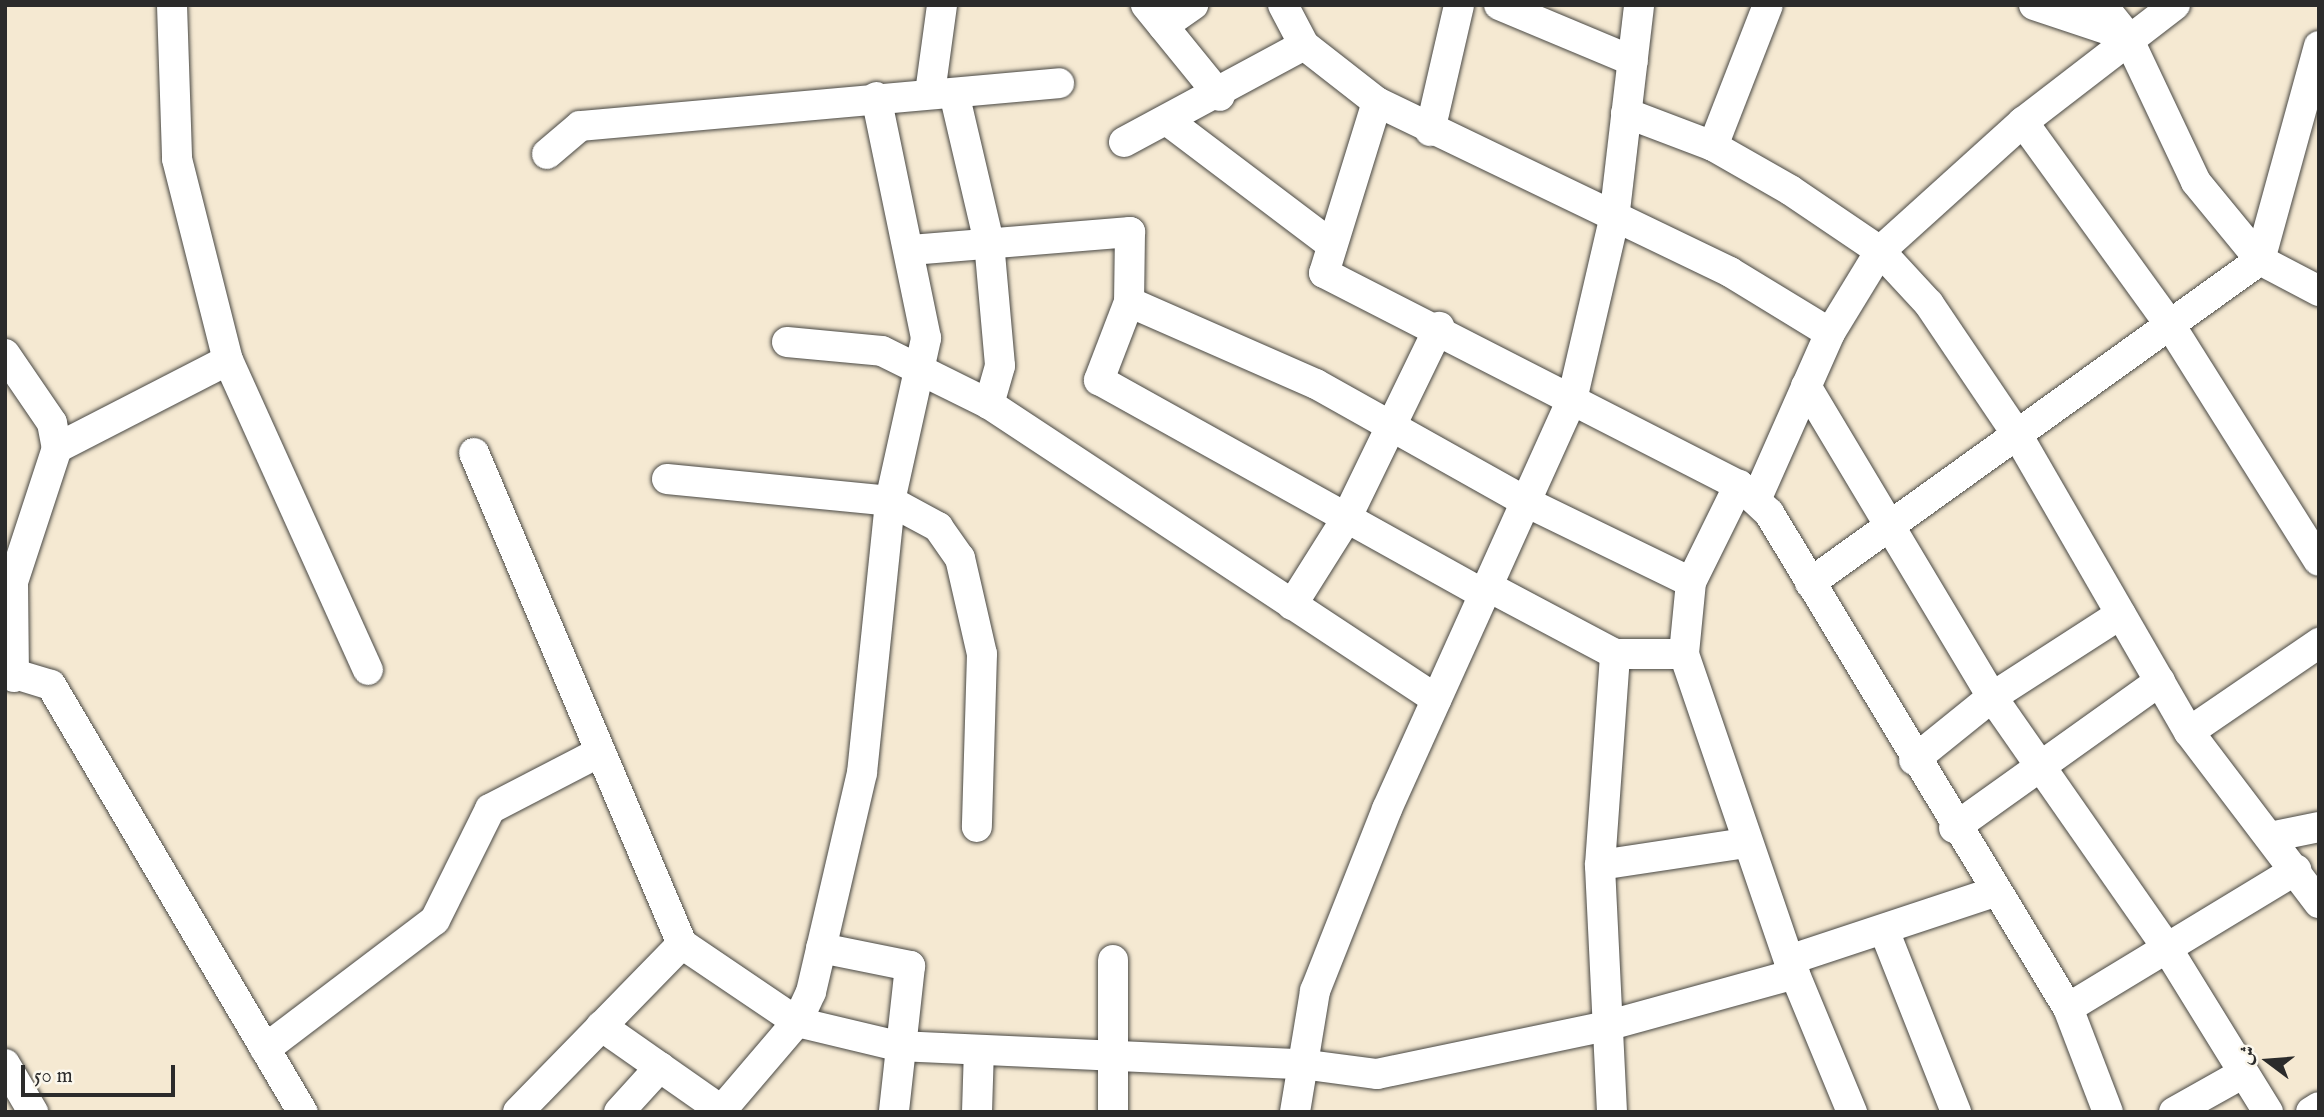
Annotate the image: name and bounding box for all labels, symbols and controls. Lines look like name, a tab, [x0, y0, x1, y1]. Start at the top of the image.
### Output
north arrow	[2233, 1026, 2303, 1096]
text: ش	[2234, 1043, 2262, 1068]
scale bar	[24, 1050, 178, 1094]
text: 50 m	[34, 1063, 73, 1090]

